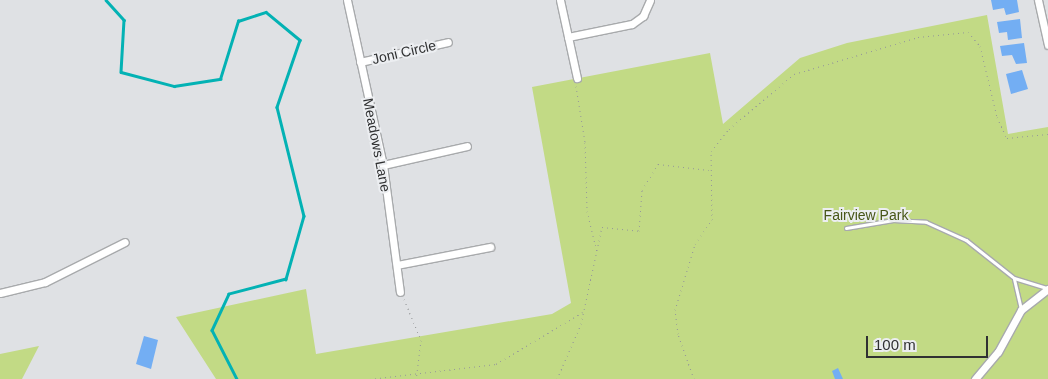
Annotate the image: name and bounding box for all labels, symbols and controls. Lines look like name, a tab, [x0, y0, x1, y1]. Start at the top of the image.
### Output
street label: Joni Circle	[370, 36, 438, 68]
street label: Meadows Lane	[360, 97, 394, 193]
park label: Fairview Park	[824, 207, 908, 223]
scale bar	[868, 326, 990, 358]
text: 100 m	[874, 336, 916, 353]

